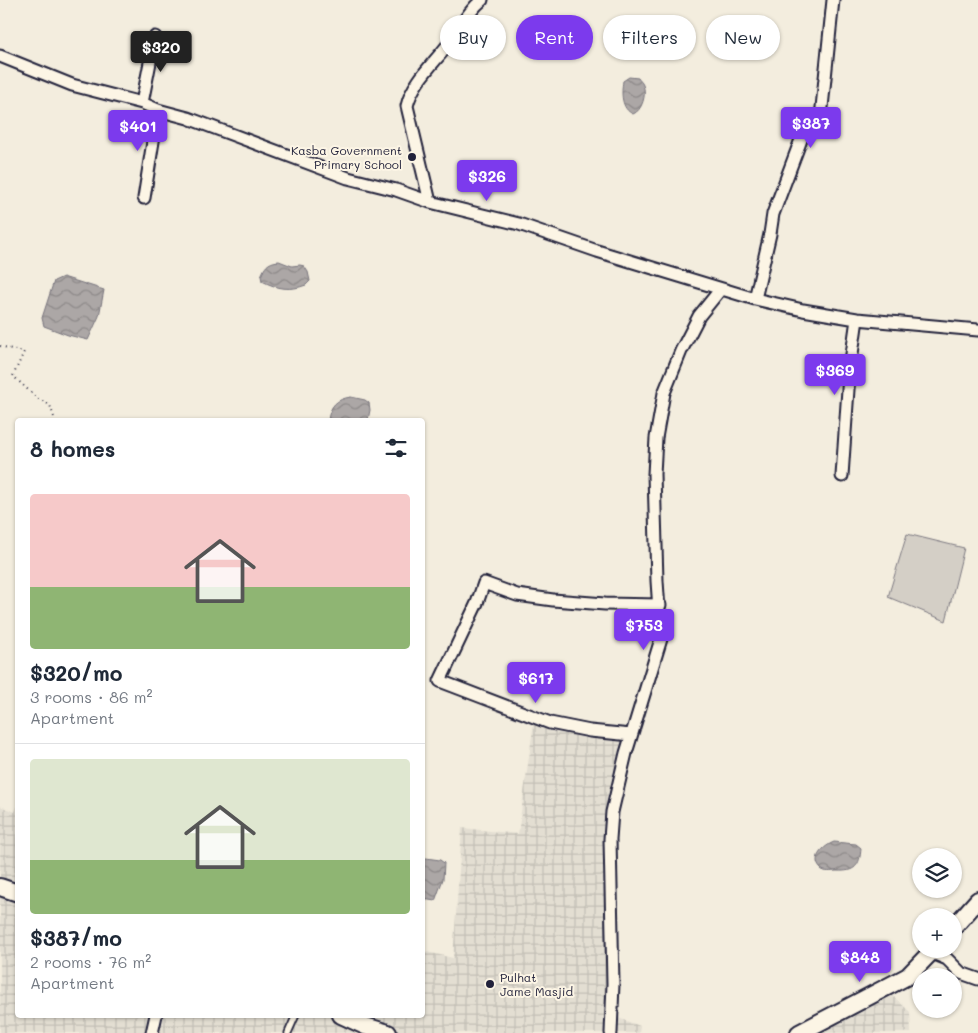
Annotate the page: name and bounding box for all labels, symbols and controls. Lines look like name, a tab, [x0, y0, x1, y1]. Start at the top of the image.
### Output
chip: Buy	[440, 15, 506, 60]
chip: Rent	[516, 15, 593, 60]
chip: Filters	[603, 15, 696, 60]
chip: New	[706, 15, 780, 60]
pin: $320	[131, 30, 191, 73]
text: $320	[142, 36, 180, 57]
pin: $387	[781, 106, 841, 149]
pin: $401	[108, 110, 168, 152]
text: $387	[792, 112, 830, 133]
text: $401	[119, 115, 157, 136]
place label: Kasba Government Primary School	[291, 142, 402, 172]
marker: Kasba Government Primary School	[406, 151, 418, 163]
pin: $326	[457, 160, 517, 202]
text: $326	[468, 165, 506, 186]
pin: $369	[805, 354, 865, 396]
text: $369	[816, 359, 854, 380]
icon: filters	[382, 434, 410, 462]
text: 8 homes	[30, 435, 115, 462]
icon: home	[175, 526, 265, 616]
pin: $753	[614, 608, 674, 651]
text: $753	[625, 614, 663, 635]
text: $320/mo	[30, 659, 123, 686]
pin: $617	[506, 662, 566, 704]
text: $617	[518, 667, 554, 688]
text: 3 rooms · 86 m²	[30, 686, 153, 707]
text: Apartment	[30, 707, 115, 728]
icon: home	[175, 792, 265, 882]
map controls	[912, 848, 962, 1018]
button: layers	[912, 848, 962, 898]
button: +	[912, 908, 962, 958]
text: $387/mo	[30, 924, 122, 951]
pin: $848	[830, 940, 890, 983]
text: $848	[840, 946, 880, 967]
text: 2 rooms · 76 m²	[30, 951, 151, 972]
button: −	[912, 968, 962, 1018]
place label: Pulhat Jame Masjid	[500, 969, 573, 999]
text: Apartment	[30, 972, 115, 993]
marker: Pulhat Jame Masjid	[484, 978, 496, 990]

